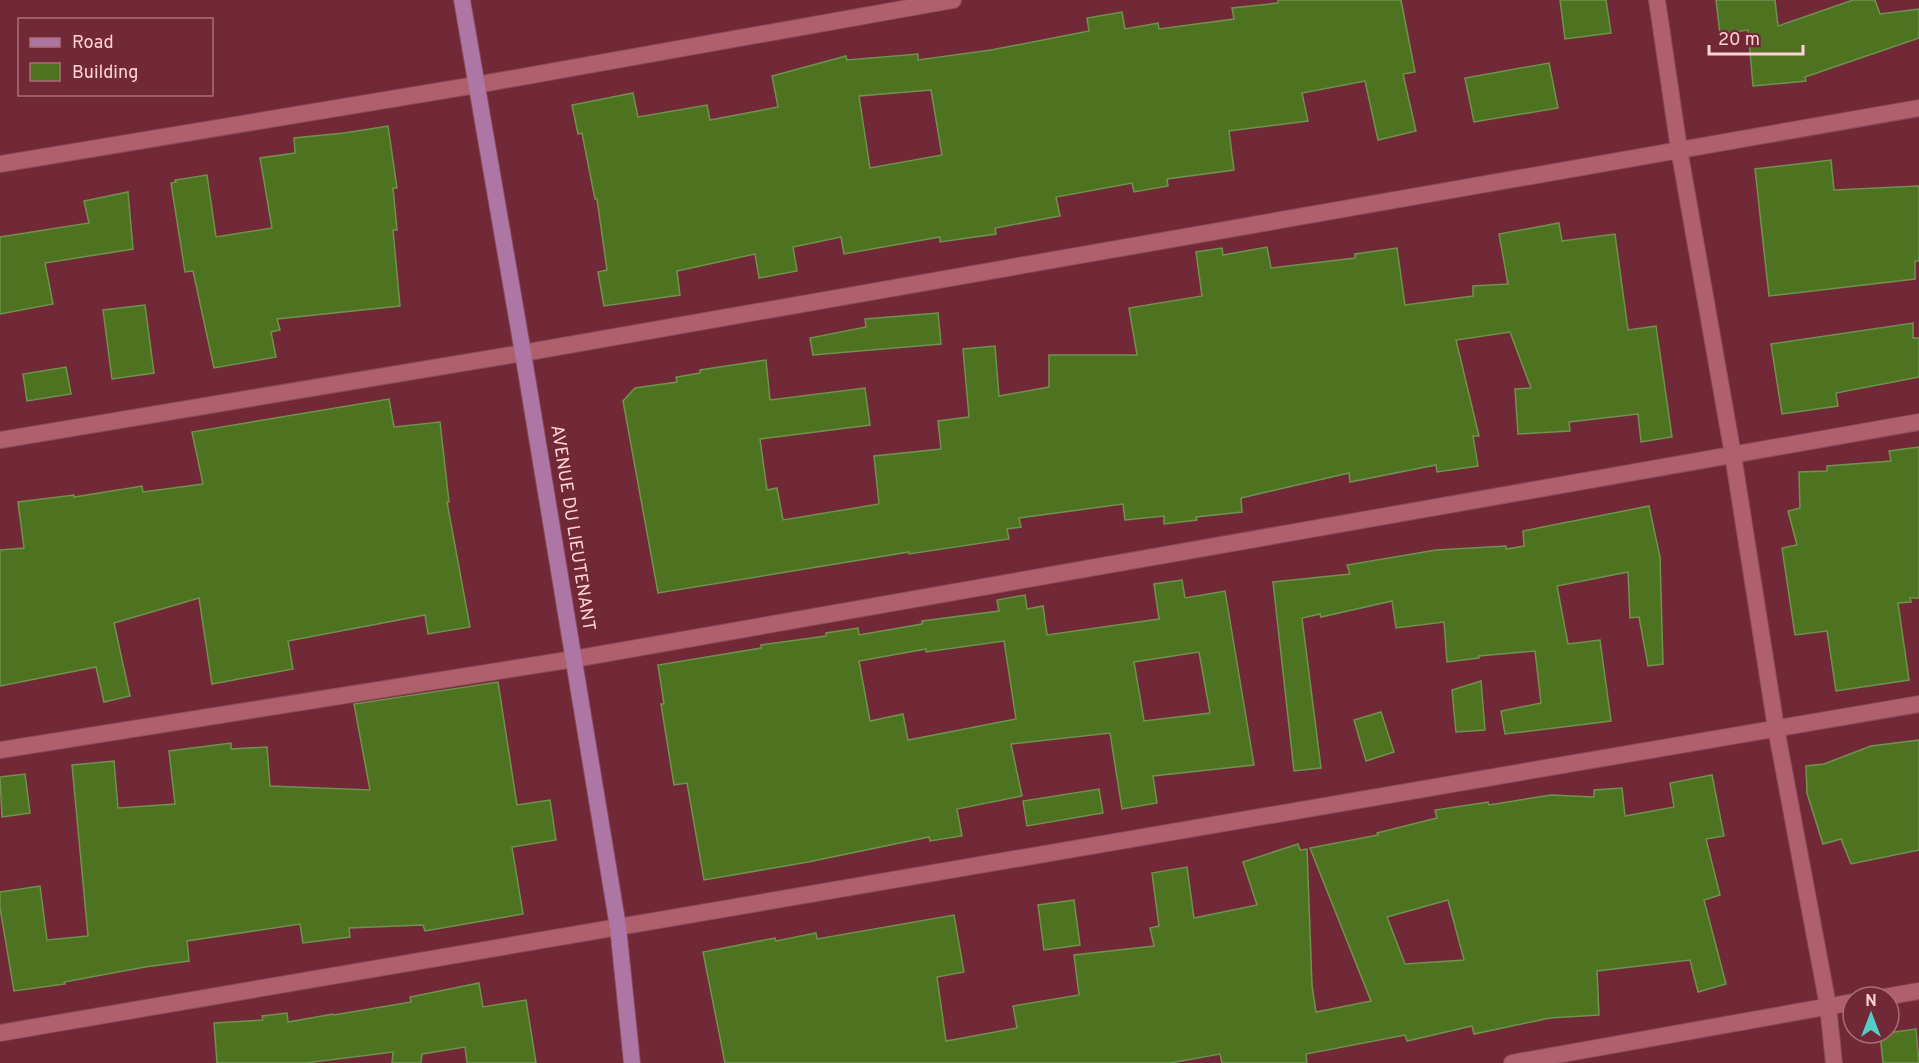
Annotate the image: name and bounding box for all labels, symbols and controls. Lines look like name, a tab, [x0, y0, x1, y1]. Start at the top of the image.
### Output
legend	[18, 18, 213, 96]
scale bar	[1709, 18, 1804, 56]
text: 20 m	[1718, 29, 1760, 52]
text: Road	[72, 32, 114, 55]
text: Building	[72, 62, 138, 85]
street label: AVENUE DU LIEUTENANT	[544, 423, 600, 633]
north arrow	[1841, 985, 1901, 1045]
text: N	[1865, 992, 1877, 1012]

